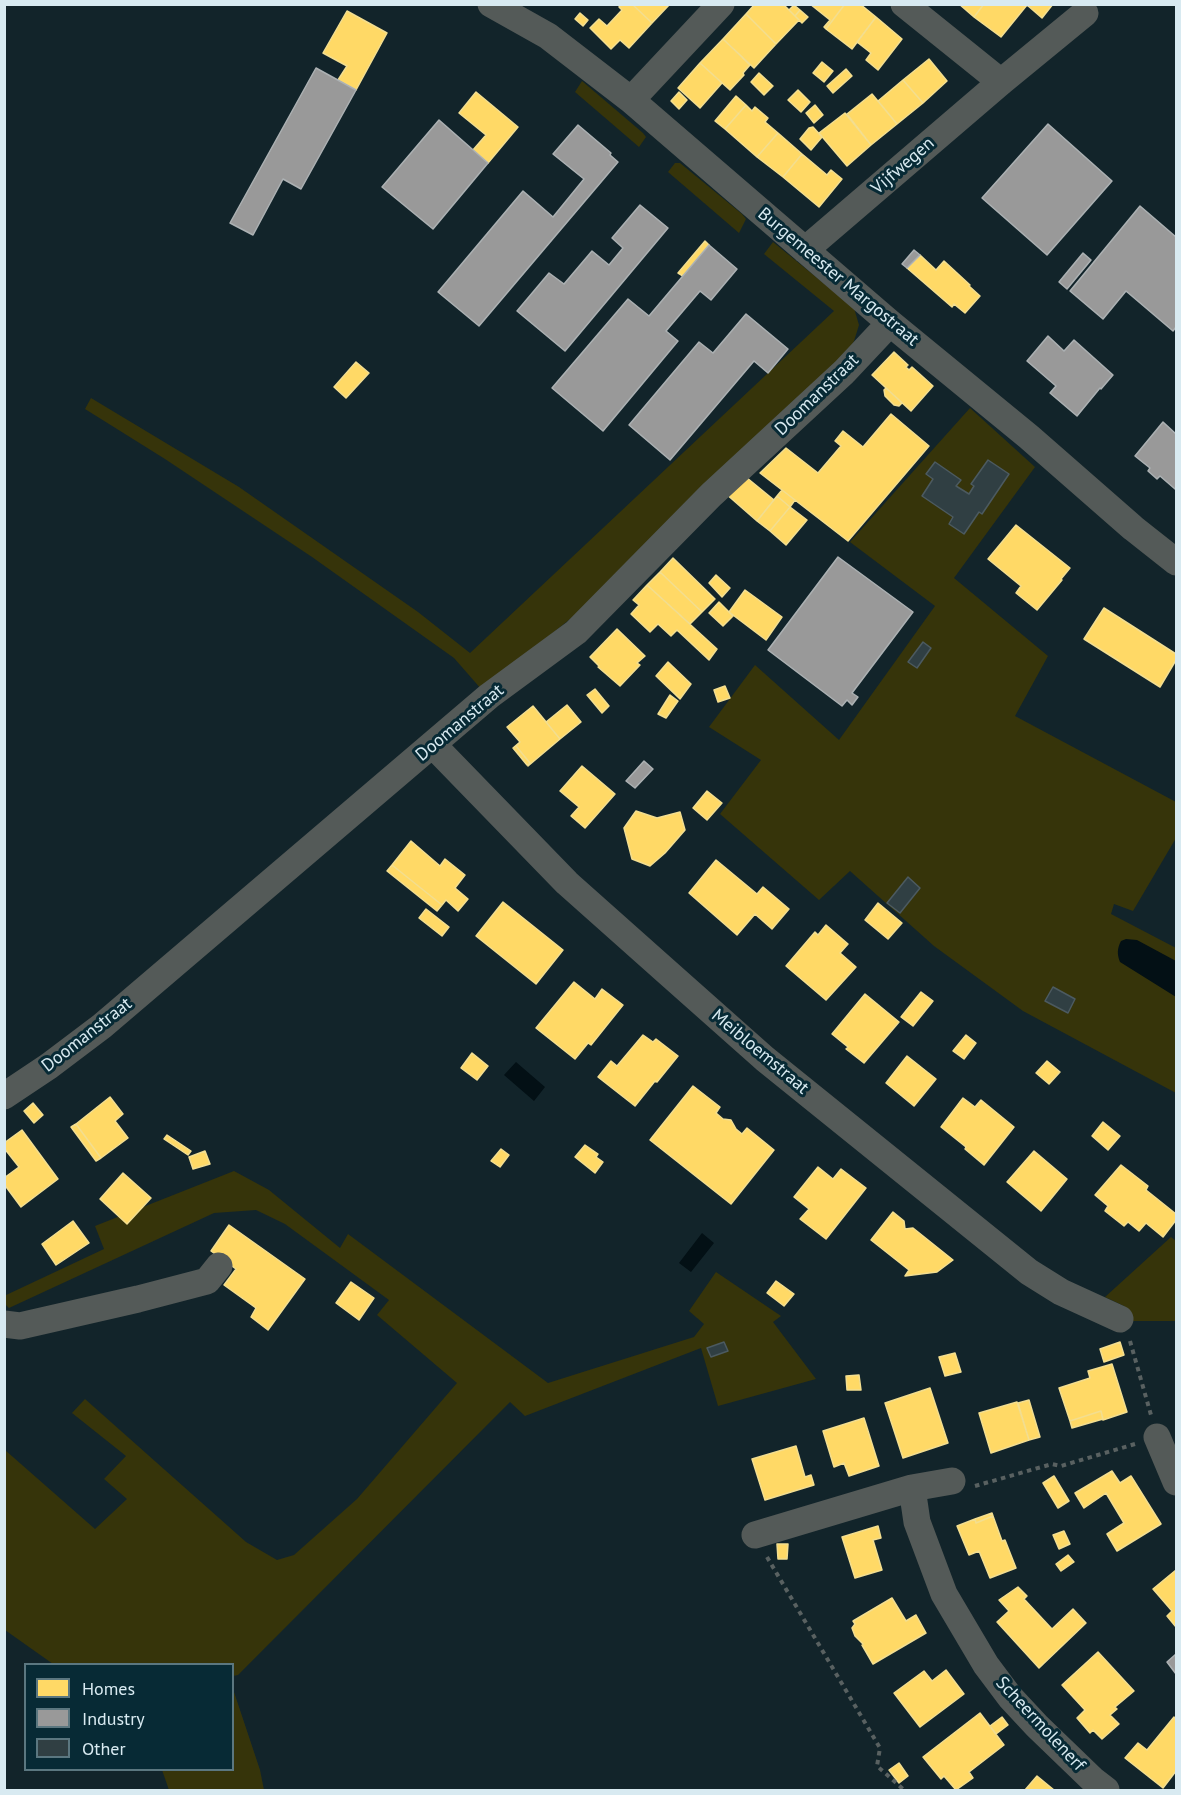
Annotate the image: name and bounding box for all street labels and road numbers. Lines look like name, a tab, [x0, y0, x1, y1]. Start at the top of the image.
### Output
street label: Vijfwegen	[867, 133, 939, 199]
street label: Burgemeester Margostraat	[753, 203, 923, 351]
street label: Doomanstraat	[771, 350, 863, 440]
street label: Doomanstraat	[412, 680, 508, 766]
street label: Doomanstraat	[38, 993, 136, 1077]
street label: Meibloemstraat	[707, 1005, 813, 1099]
street label: Scheermolenerf	[991, 1672, 1089, 1776]

